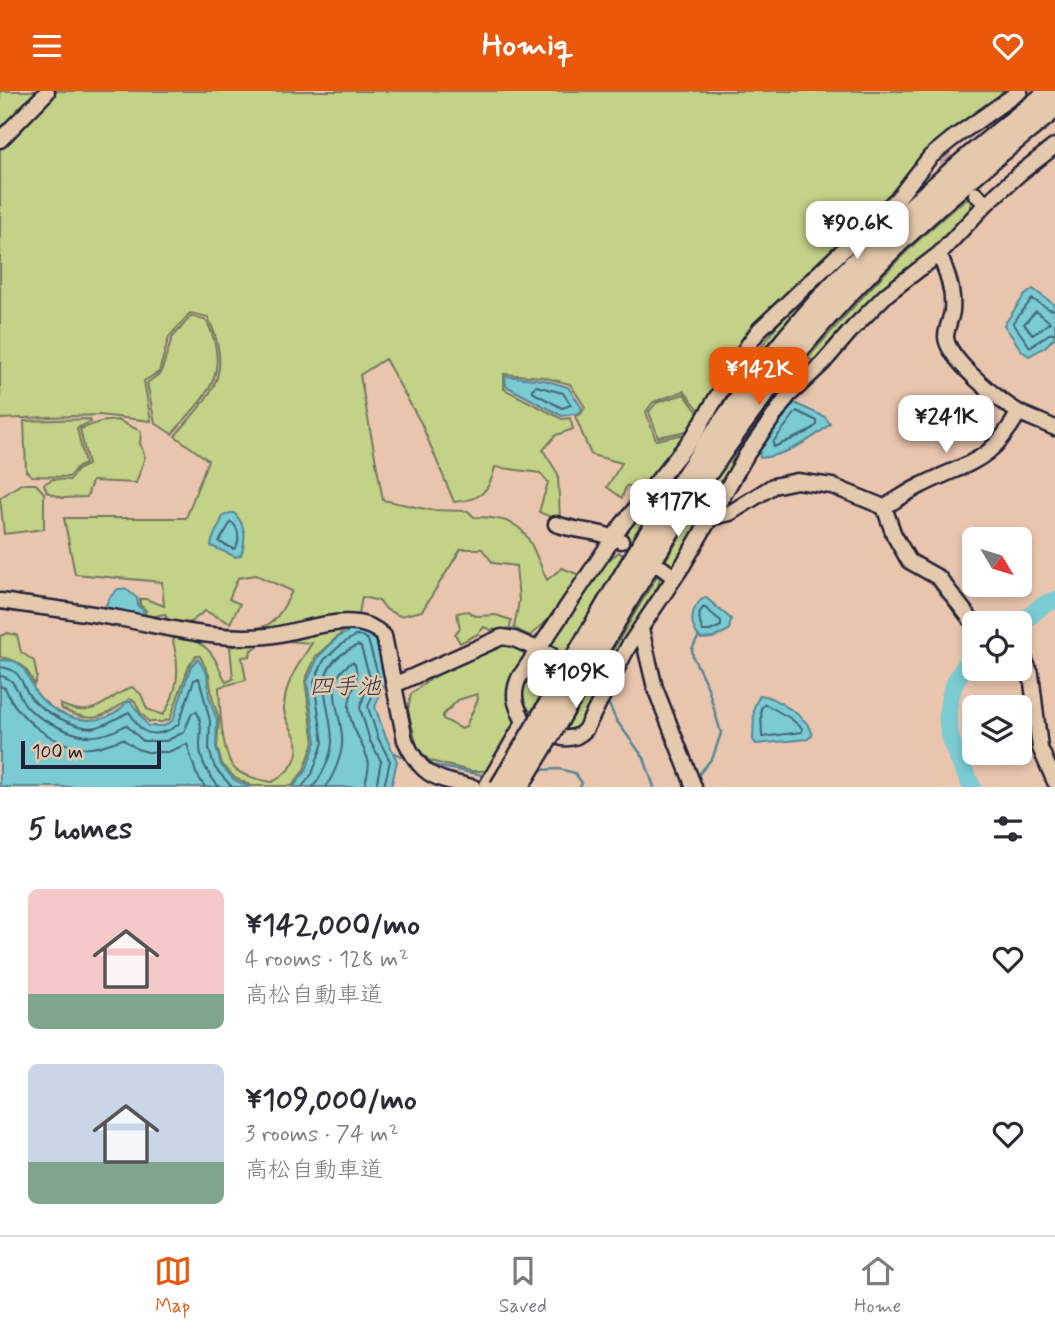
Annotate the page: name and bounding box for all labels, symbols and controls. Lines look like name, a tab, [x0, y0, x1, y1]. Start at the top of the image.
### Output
text: Homiq	[482, 25, 573, 67]
icon: menu	[28, 27, 66, 65]
icon: heart	[989, 27, 1027, 65]
pin: ¥90.6K	[800, 201, 914, 261]
text: ¥90.6K	[822, 209, 892, 239]
pin: ¥142K	[710, 347, 808, 407]
text: ¥142K	[725, 355, 793, 385]
pin: ¥241K	[897, 395, 995, 455]
text: ¥241K	[914, 403, 978, 433]
pin: ¥177K	[629, 479, 727, 539]
text: ¥177K	[646, 487, 710, 517]
north arrow	[962, 527, 1032, 597]
map controls	[962, 527, 1032, 765]
button: locate	[962, 611, 1032, 681]
pin: ¥109K	[527, 651, 625, 710]
text: ¥109K	[543, 658, 609, 688]
water label: 四手池	[309, 672, 382, 703]
button: layers	[962, 695, 1032, 765]
scale bar	[21, 738, 161, 770]
text: 100 m	[32, 740, 83, 765]
text: 5 homes	[28, 810, 133, 849]
icon: filters	[989, 810, 1027, 848]
text: ¥142,000/mo	[245, 906, 420, 945]
icon: home	[84, 917, 168, 1001]
icon: heart	[989, 940, 1027, 978]
text: 4 rooms · 128 m²	[245, 945, 409, 975]
text: 高松自動車道	[245, 981, 383, 1011]
text: ¥109,000/mo	[245, 1081, 417, 1120]
icon: home	[84, 1092, 168, 1176]
icon: heart	[989, 1115, 1027, 1153]
text: 3 rooms · 74 m²	[245, 1120, 399, 1150]
text: 高松自動車道	[245, 1156, 383, 1186]
tab: Map	[154, 1252, 192, 1319]
tab: Saved	[499, 1252, 547, 1319]
tab: Home	[854, 1252, 901, 1319]

